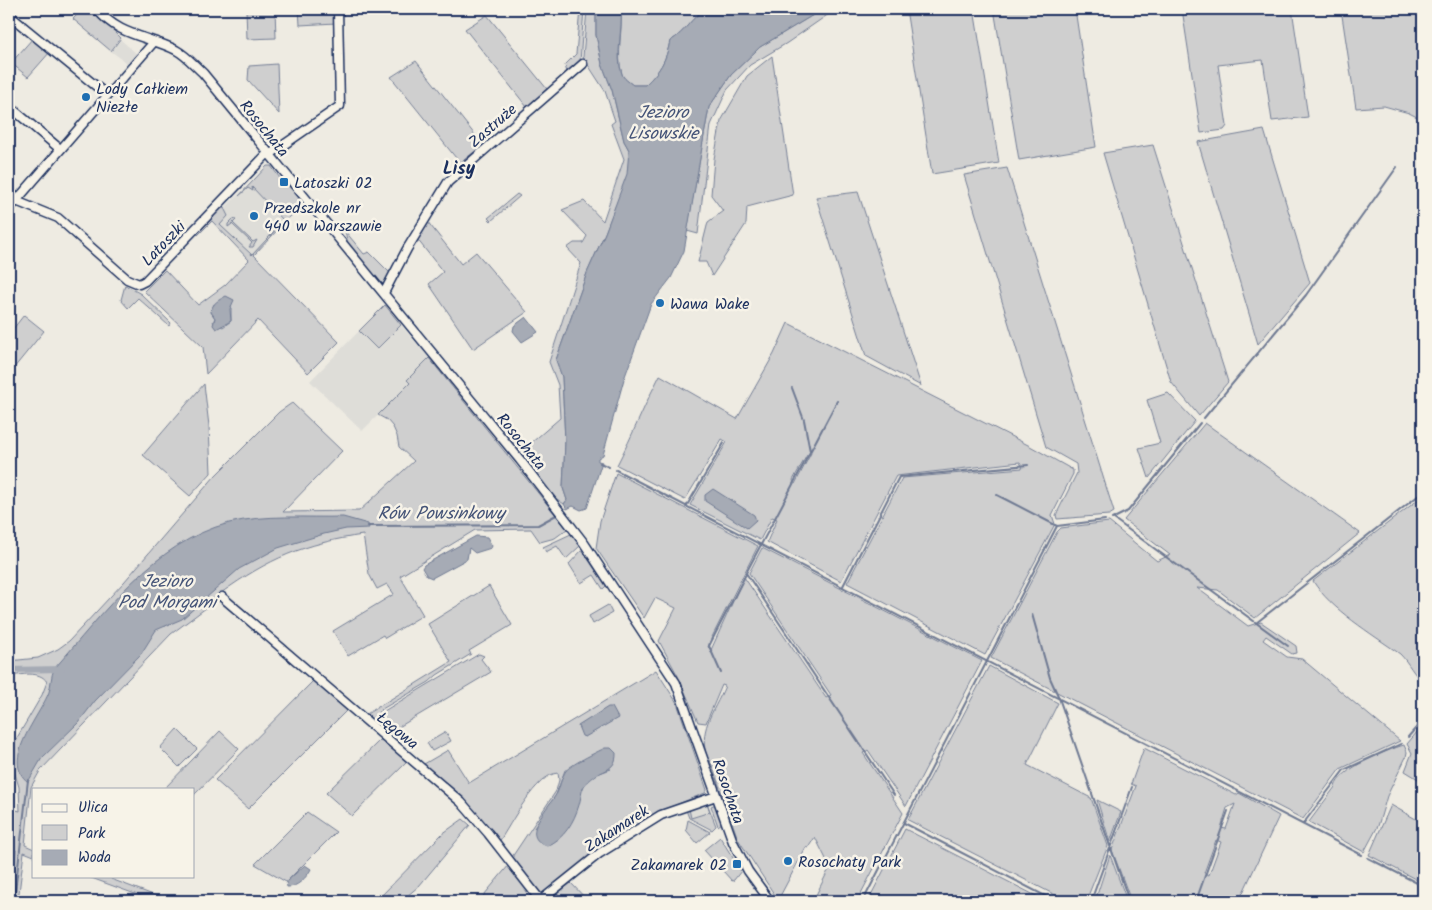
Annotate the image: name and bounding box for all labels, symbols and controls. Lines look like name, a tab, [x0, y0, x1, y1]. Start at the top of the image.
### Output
place label: Lody Całkiem Niezłe	[96, 77, 188, 120]
marker: Lody Całkiem Niezłe	[80, 91, 92, 103]
street label: Rosochata	[233, 95, 295, 163]
street label: Zastruże	[463, 98, 523, 154]
water label: Jezioro Lisowskie	[628, 99, 700, 149]
district label: Lisy	[443, 155, 476, 184]
place label: Latoszki 02	[294, 171, 373, 196]
marker: Latoszki 02	[278, 176, 290, 188]
place label: Przedszkole nr 440 w Warszawie	[264, 196, 382, 239]
marker: Przedszkole nr 440 w Warszawie	[248, 210, 260, 222]
street label: Latoszki	[136, 215, 193, 272]
place label: Wawa Wake	[670, 292, 749, 317]
marker: Wawa Wake	[654, 297, 666, 309]
street label: Rosochata	[490, 408, 552, 476]
water label: Rów Powsinkowy	[378, 500, 507, 529]
water label: Jezioro Pod Morgami	[118, 568, 220, 618]
street label: Łęgowa	[370, 706, 424, 756]
street label: Rosochata	[705, 755, 750, 827]
legend	[32, 788, 195, 878]
text: Ulica	[78, 796, 108, 820]
street label: Zakamarek	[580, 799, 655, 860]
text: Park	[78, 822, 106, 846]
text: Woda	[78, 846, 111, 870]
place label: Rosochaty Park	[798, 850, 901, 875]
place label: Zakamarek 02	[631, 853, 727, 878]
marker: Rosochaty Park	[782, 855, 794, 867]
marker: Zakamarek 02	[731, 858, 743, 870]

